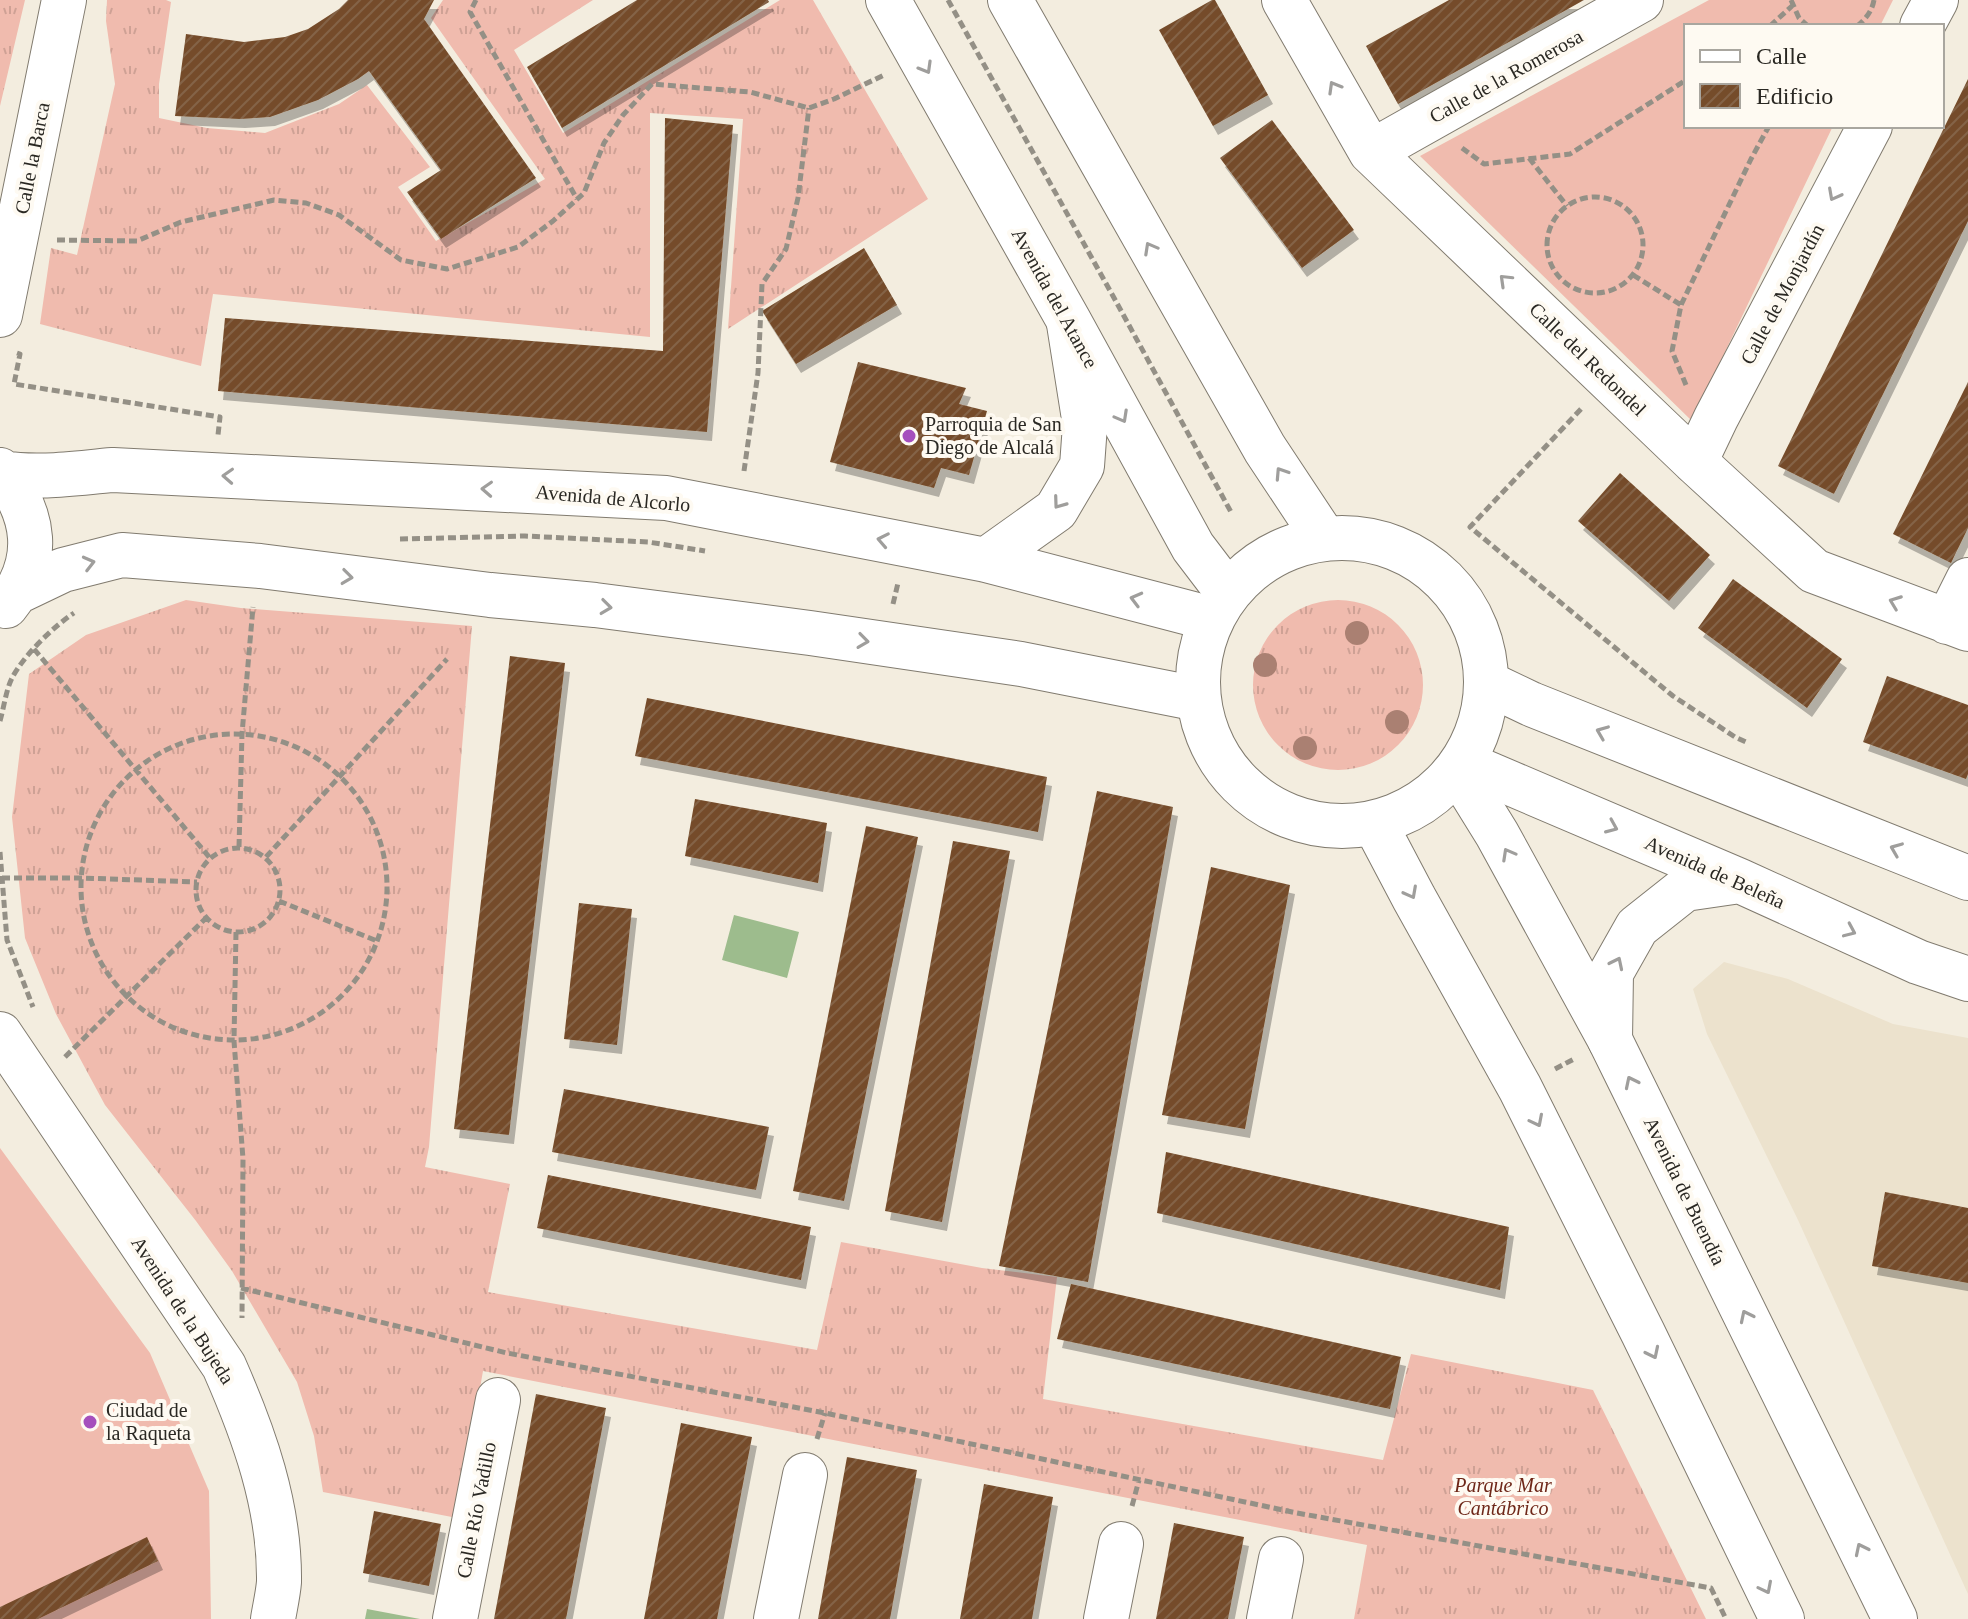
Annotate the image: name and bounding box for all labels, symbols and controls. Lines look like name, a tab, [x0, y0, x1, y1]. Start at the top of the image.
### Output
legend	[1684, 24, 1944, 128]
street label: Calle de la Romerosa	[1426, 25, 1586, 127]
text: Calle	[1756, 43, 1807, 69]
one-way arrow	[916, 59, 932, 74]
one-way arrow	[1328, 81, 1344, 95]
text: Edificio	[1756, 83, 1833, 109]
street label: Calle la Barca	[10, 100, 54, 216]
one-way arrow	[1828, 187, 1843, 201]
street label: Calle de Monjardín	[1736, 220, 1829, 368]
street label: Avenida del Atance	[1008, 224, 1103, 372]
one-way arrow	[1144, 243, 1160, 257]
one-way arrow	[1499, 275, 1514, 289]
street label: Calle del Redondel	[1525, 298, 1651, 420]
one-way arrow	[1112, 409, 1127, 423]
place label: Parroquia de San Diego de Alcalá	[925, 413, 1062, 459]
marker: Parroquia de San Diego de Alcalá	[900, 427, 918, 445]
one-way arrow	[1276, 467, 1291, 482]
one-way arrow	[221, 468, 234, 485]
street label: Avenida de Alcorlo	[535, 480, 691, 516]
one-way arrow	[480, 481, 493, 498]
one-way arrow	[1054, 494, 1069, 509]
one-way arrow	[877, 532, 890, 549]
one-way arrow	[82, 556, 96, 573]
one-way arrow	[341, 568, 354, 585]
one-way arrow	[1130, 591, 1144, 608]
one-way arrow	[1889, 595, 1903, 612]
one-way arrow	[600, 598, 613, 615]
one-way arrow	[857, 632, 870, 649]
one-way arrow	[1596, 725, 1610, 742]
one-way arrow	[1604, 817, 1618, 833]
street label: Avenida de Beleña	[1642, 831, 1788, 913]
one-way arrow	[1890, 842, 1904, 858]
one-way arrow	[1502, 848, 1517, 862]
one-way arrow	[1402, 885, 1417, 899]
one-way arrow	[1842, 922, 1856, 938]
one-way arrow	[1607, 957, 1623, 972]
one-way arrow	[1626, 1076, 1641, 1091]
one-way arrow	[1527, 1112, 1543, 1127]
street label: Avenida de Buendía	[1640, 1113, 1730, 1269]
street label: Avenida de la Bujeda	[126, 1232, 239, 1388]
one-way arrow	[1741, 1309, 1756, 1324]
one-way arrow	[1643, 1345, 1659, 1360]
place label: Ciudad de la Raqueta	[106, 1399, 191, 1445]
marker: Ciudad de la Raqueta	[81, 1413, 99, 1431]
street label: Calle Río Vadillo	[452, 1440, 500, 1580]
park label: Parque Mar Cantábrico	[1453, 1474, 1552, 1519]
one-way arrow	[1855, 1542, 1871, 1557]
one-way arrow	[1756, 1579, 1772, 1594]

